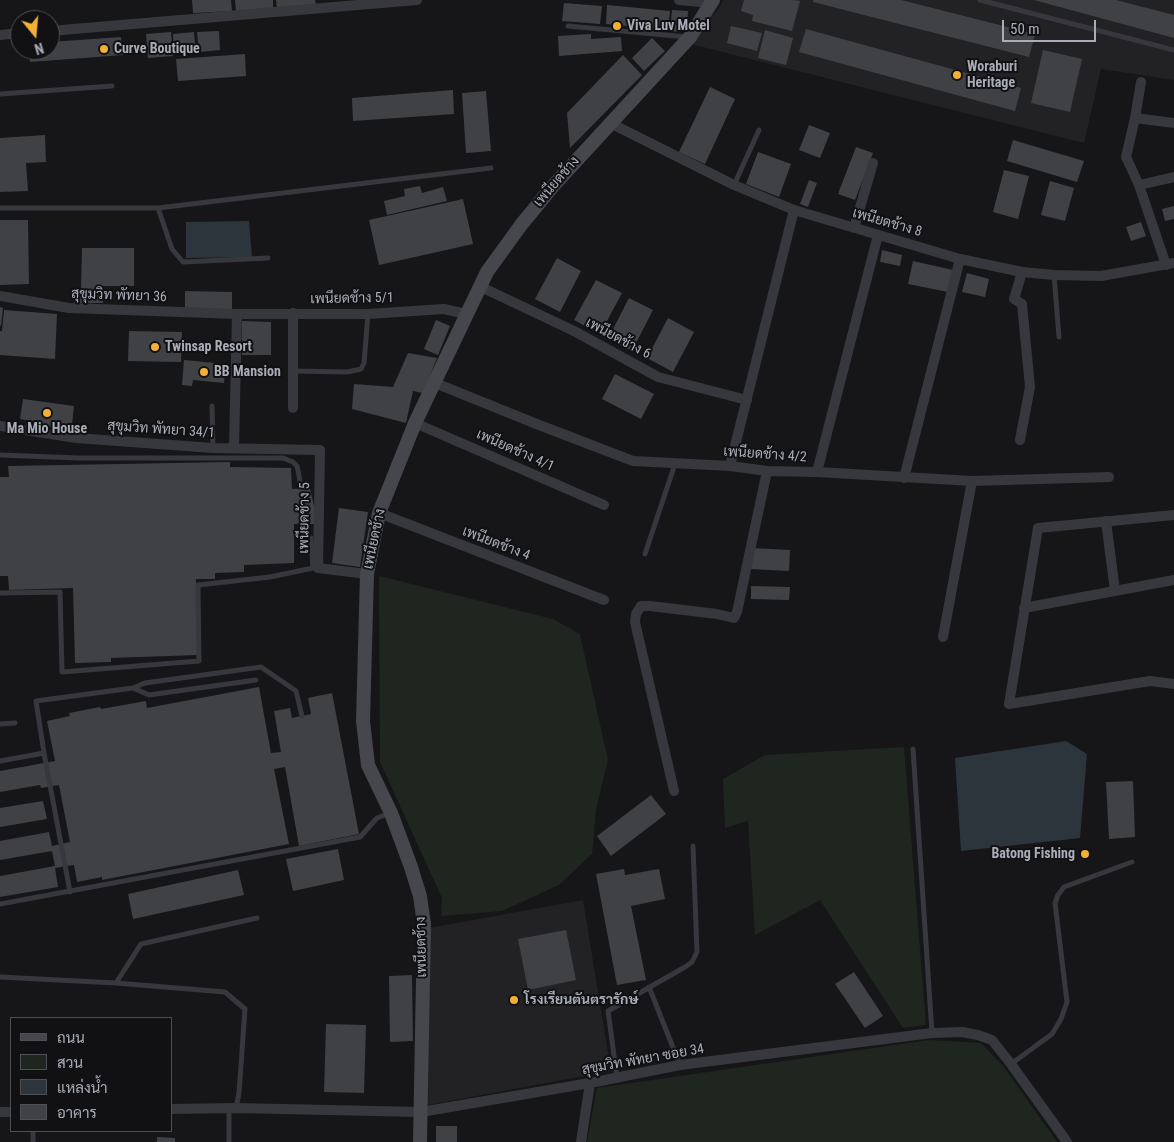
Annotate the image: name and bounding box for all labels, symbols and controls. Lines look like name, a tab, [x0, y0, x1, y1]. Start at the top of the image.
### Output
north arrow	[10, 10, 60, 60]
scale bar	[1004, 10, 1098, 42]
place label: Viva Luv Motel	[627, 18, 710, 34]
marker: Viva Luv Motel	[611, 20, 623, 32]
text: 50 m	[1010, 20, 1040, 38]
text: N	[33, 39, 46, 57]
place label: Curve Boutique	[114, 41, 200, 57]
marker: Curve Boutique	[98, 43, 110, 55]
place label: Woraburi Heritage	[967, 59, 1017, 92]
marker: Woraburi Heritage	[951, 69, 963, 81]
street label: เพนียดช้าง	[531, 153, 583, 211]
street label: เพนียดช้าง 8	[850, 205, 924, 241]
street label: สุขุมวิท พัทยา 36	[71, 286, 167, 306]
street label: เพนียดช้าง 5/1	[310, 290, 394, 308]
street label: เพนียดช้าง 6	[583, 315, 653, 363]
place label: Twinsap Resort	[165, 339, 252, 355]
marker: Twinsap Resort	[149, 341, 161, 353]
place label: BB Mansion	[214, 364, 281, 380]
marker: BB Mansion	[198, 366, 210, 378]
marker: Ma Mio House	[41, 407, 53, 419]
street label: สุขุมวิท พัทยา 34/1	[107, 418, 215, 442]
place label: Ma Mio House	[7, 421, 87, 437]
street label: เพนียดช้าง 4/1	[473, 426, 557, 476]
street label: เพนียดช้าง 4/2	[723, 444, 807, 466]
street label: เพนียดช้าง 5	[296, 482, 314, 554]
street label: เพนียดช้าง	[360, 507, 390, 571]
street label: เพนียดช้าง 4	[460, 523, 532, 565]
place label: Batong Fishing	[991, 846, 1075, 862]
marker: Batong Fishing	[1079, 848, 1091, 860]
street label: เพนียดช้าง	[413, 916, 431, 978]
place label: โรงเรียนตันตรารักษ์	[524, 992, 638, 1008]
marker: โรงเรียนตันตรารักษ์	[508, 994, 520, 1006]
legend	[10, 1017, 172, 1132]
text: ถนน	[57, 1029, 85, 1047]
street label: สุขุมวิท พัทยา ซอย 34	[581, 1041, 705, 1079]
text: สวน	[57, 1054, 83, 1072]
text: แหล่งน้ำ	[57, 1079, 108, 1097]
text: อาคาร	[57, 1104, 97, 1122]

